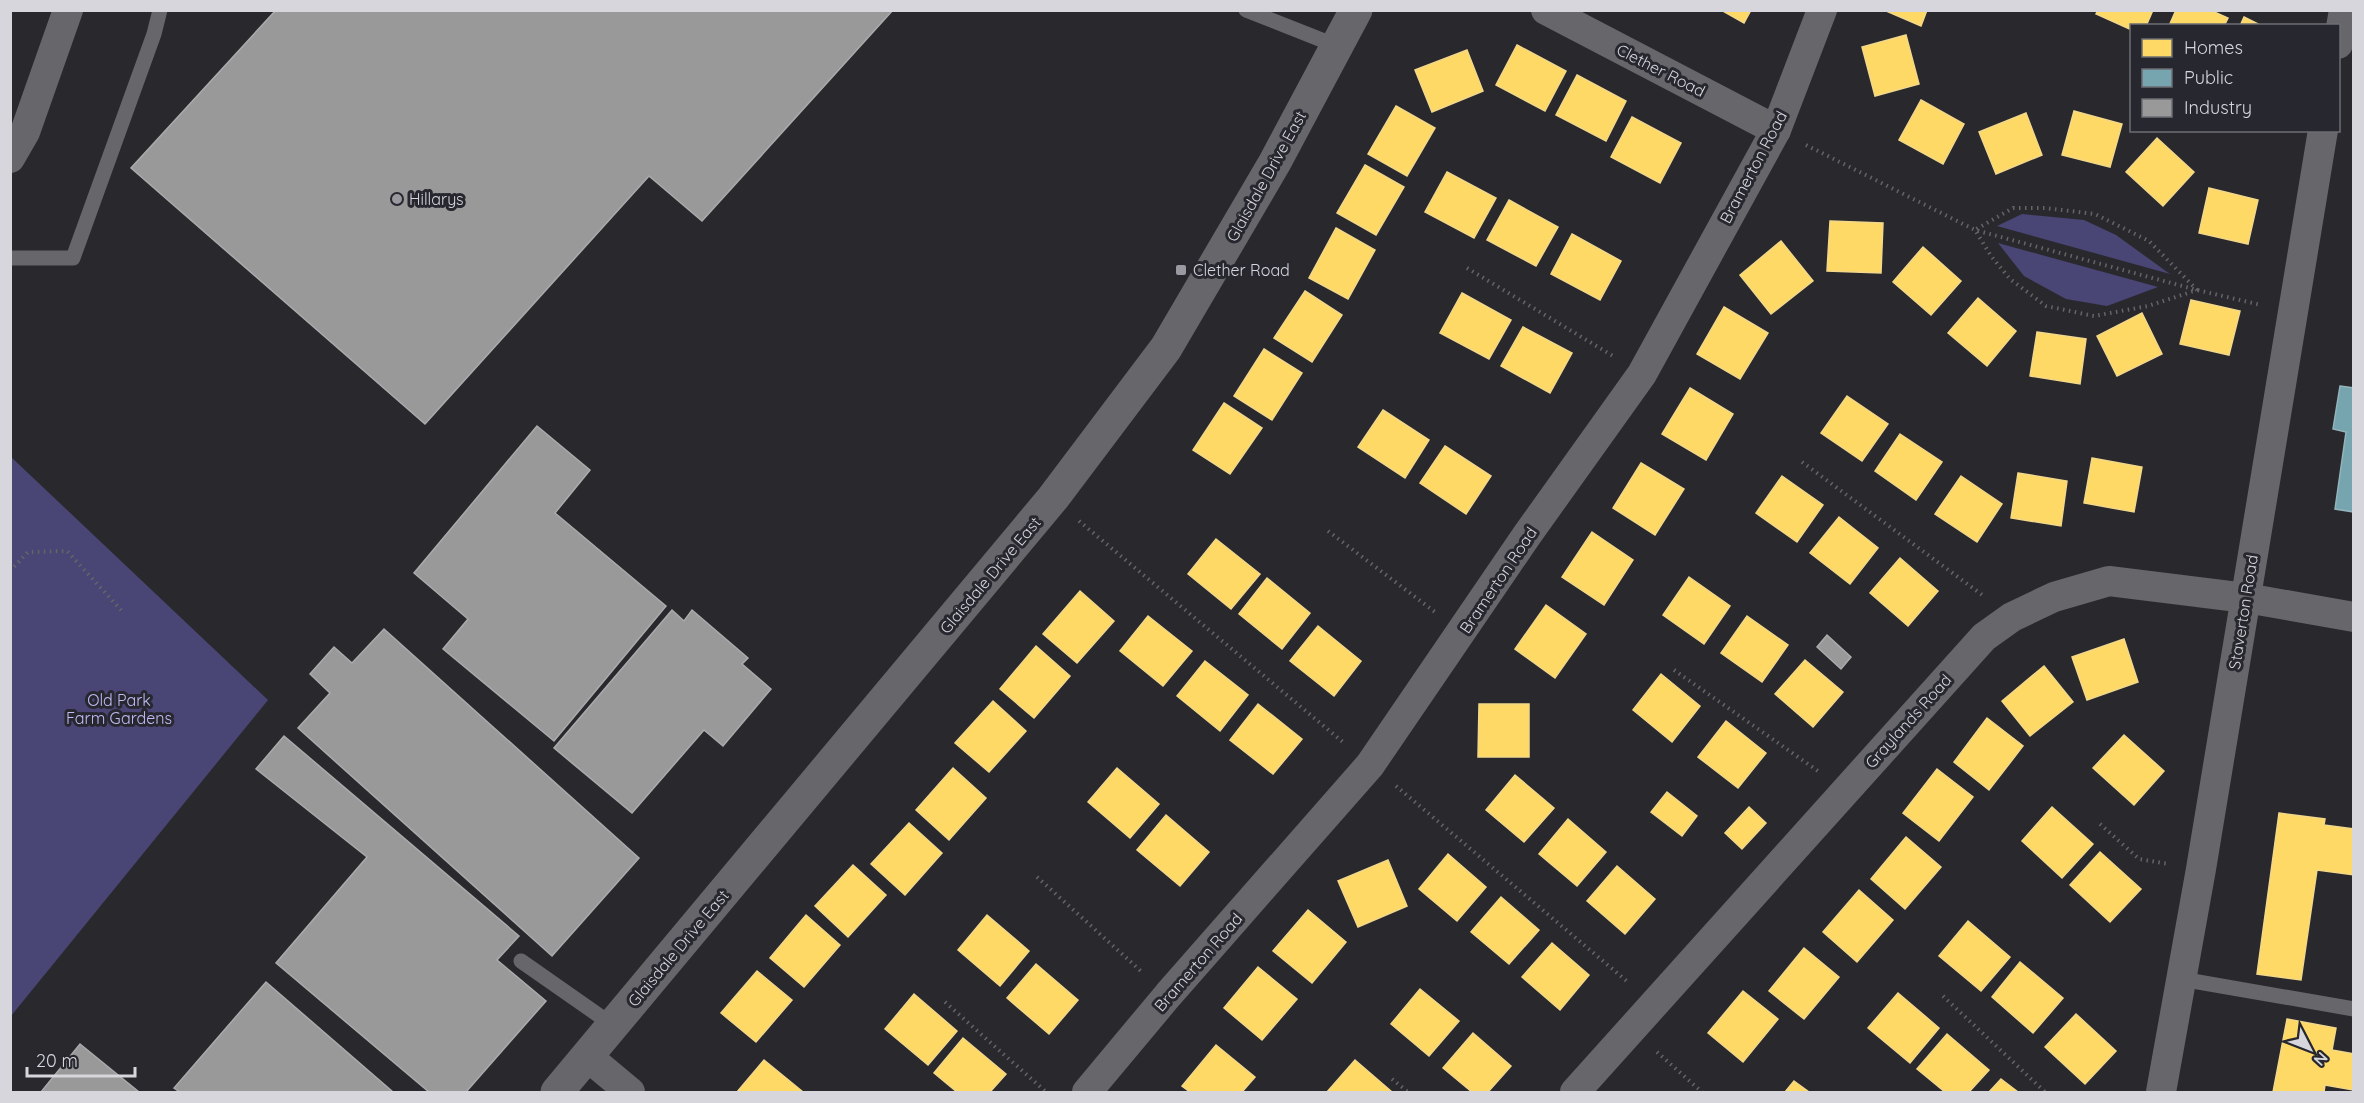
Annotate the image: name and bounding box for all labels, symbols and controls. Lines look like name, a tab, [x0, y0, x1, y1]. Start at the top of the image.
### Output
legend	[2130, 24, 2340, 132]
text: Homes	[2184, 36, 2243, 59]
street label: Clether Road	[1613, 39, 1709, 101]
text: Public	[2184, 66, 2233, 89]
text: Industry	[2184, 96, 2252, 119]
street label: Glaisdale Drive East	[1222, 107, 1310, 245]
street label: Bramerton Road	[1715, 107, 1791, 227]
place label: Hillarys	[409, 189, 464, 209]
marker: Hillarys	[390, 192, 404, 206]
place label: Clether Road	[1193, 260, 1290, 280]
marker: Clether Road	[1174, 263, 1188, 277]
street label: Glaisdale Drive East	[935, 513, 1045, 637]
street label: Bramerton Road	[1455, 523, 1541, 637]
street label: Staverton Road	[2224, 553, 2262, 671]
street label: Graylands Road	[1860, 670, 1956, 772]
park label: Old Park Farm Gardens	[66, 690, 172, 728]
street label: Glaisdale Drive East	[623, 886, 733, 1010]
street label: Bramerton Road	[1150, 909, 1246, 1015]
north arrow	[2280, 1019, 2340, 1079]
scale bar	[27, 1040, 135, 1078]
text: N	[2310, 1048, 2333, 1070]
text: 20 m	[36, 1049, 78, 1072]

